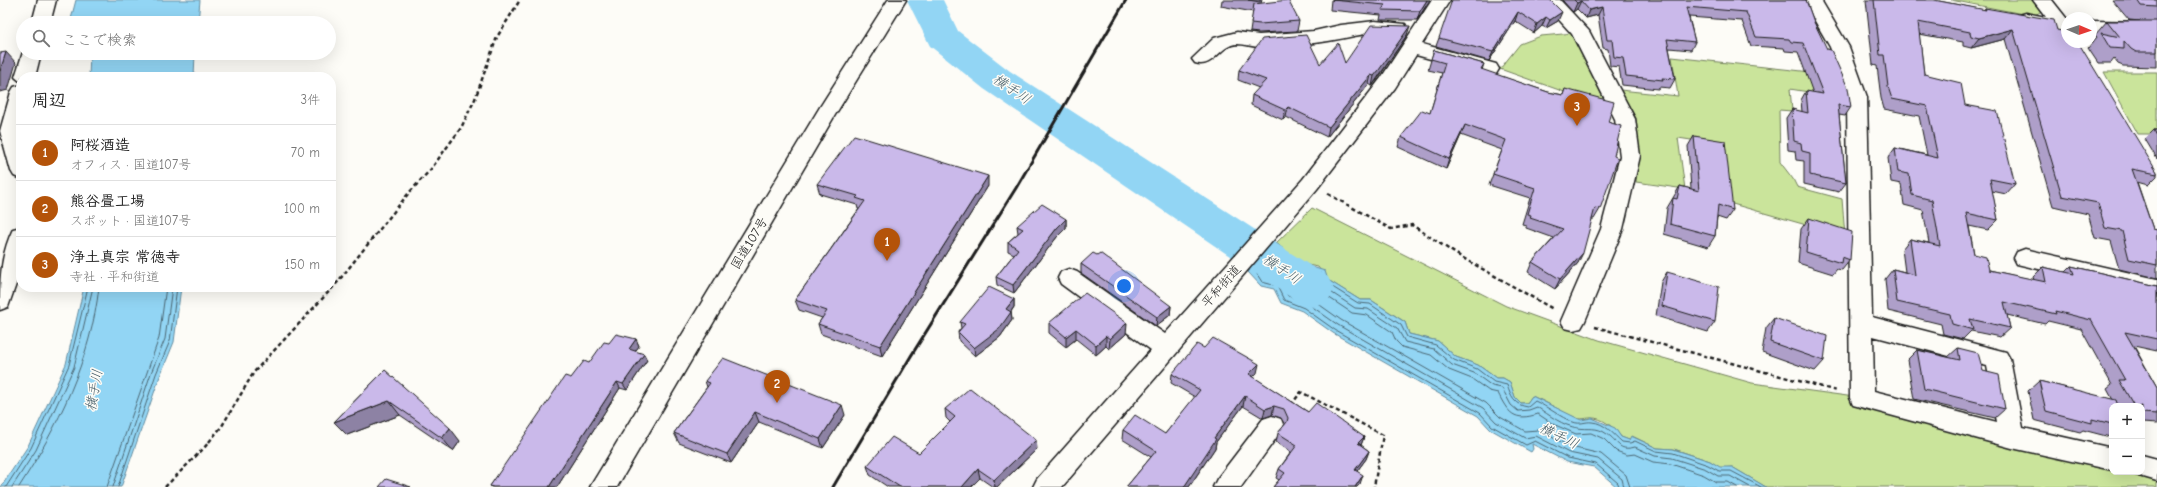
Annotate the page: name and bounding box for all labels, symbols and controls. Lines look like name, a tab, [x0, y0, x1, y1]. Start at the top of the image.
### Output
north arrow	[2061, 12, 2097, 48]
search box	[16, 16, 336, 60]
icon: search	[30, 27, 52, 49]
text: ここで検索	[62, 31, 137, 49]
water label: 横手川	[990, 70, 1034, 108]
text: 周辺	[32, 91, 66, 110]
text: 3件	[300, 92, 320, 107]
pin: 3	[1564, 93, 1590, 126]
text: 阿桜酒造	[70, 136, 130, 154]
text: 1	[42, 145, 48, 160]
text: 70 m	[291, 145, 320, 160]
text: オフィス · 国道107号	[70, 157, 191, 172]
text: 熊谷畳工場	[70, 192, 145, 210]
text: 2	[42, 201, 48, 216]
text: 100 m	[284, 201, 320, 216]
text: スポット · 国道107号	[70, 213, 191, 228]
street label: 国道107号	[728, 214, 770, 272]
pin: 1	[874, 228, 900, 261]
text: 浄土真宗 常徳寺	[70, 248, 180, 266]
water label: 横手川	[1260, 250, 1304, 288]
text: 3	[42, 257, 48, 272]
text: 150 m	[285, 257, 320, 272]
street label: 平和街道	[1198, 261, 1244, 311]
text: 寺社 · 平和街道	[70, 269, 159, 284]
your location	[1114, 276, 1134, 296]
water label: 横手川	[82, 368, 106, 412]
pin: 2	[764, 370, 790, 403]
map controls	[2109, 403, 2145, 475]
button: +	[2109, 403, 2145, 439]
water label: 横手川	[1536, 419, 1582, 453]
button: −	[2109, 439, 2145, 475]

